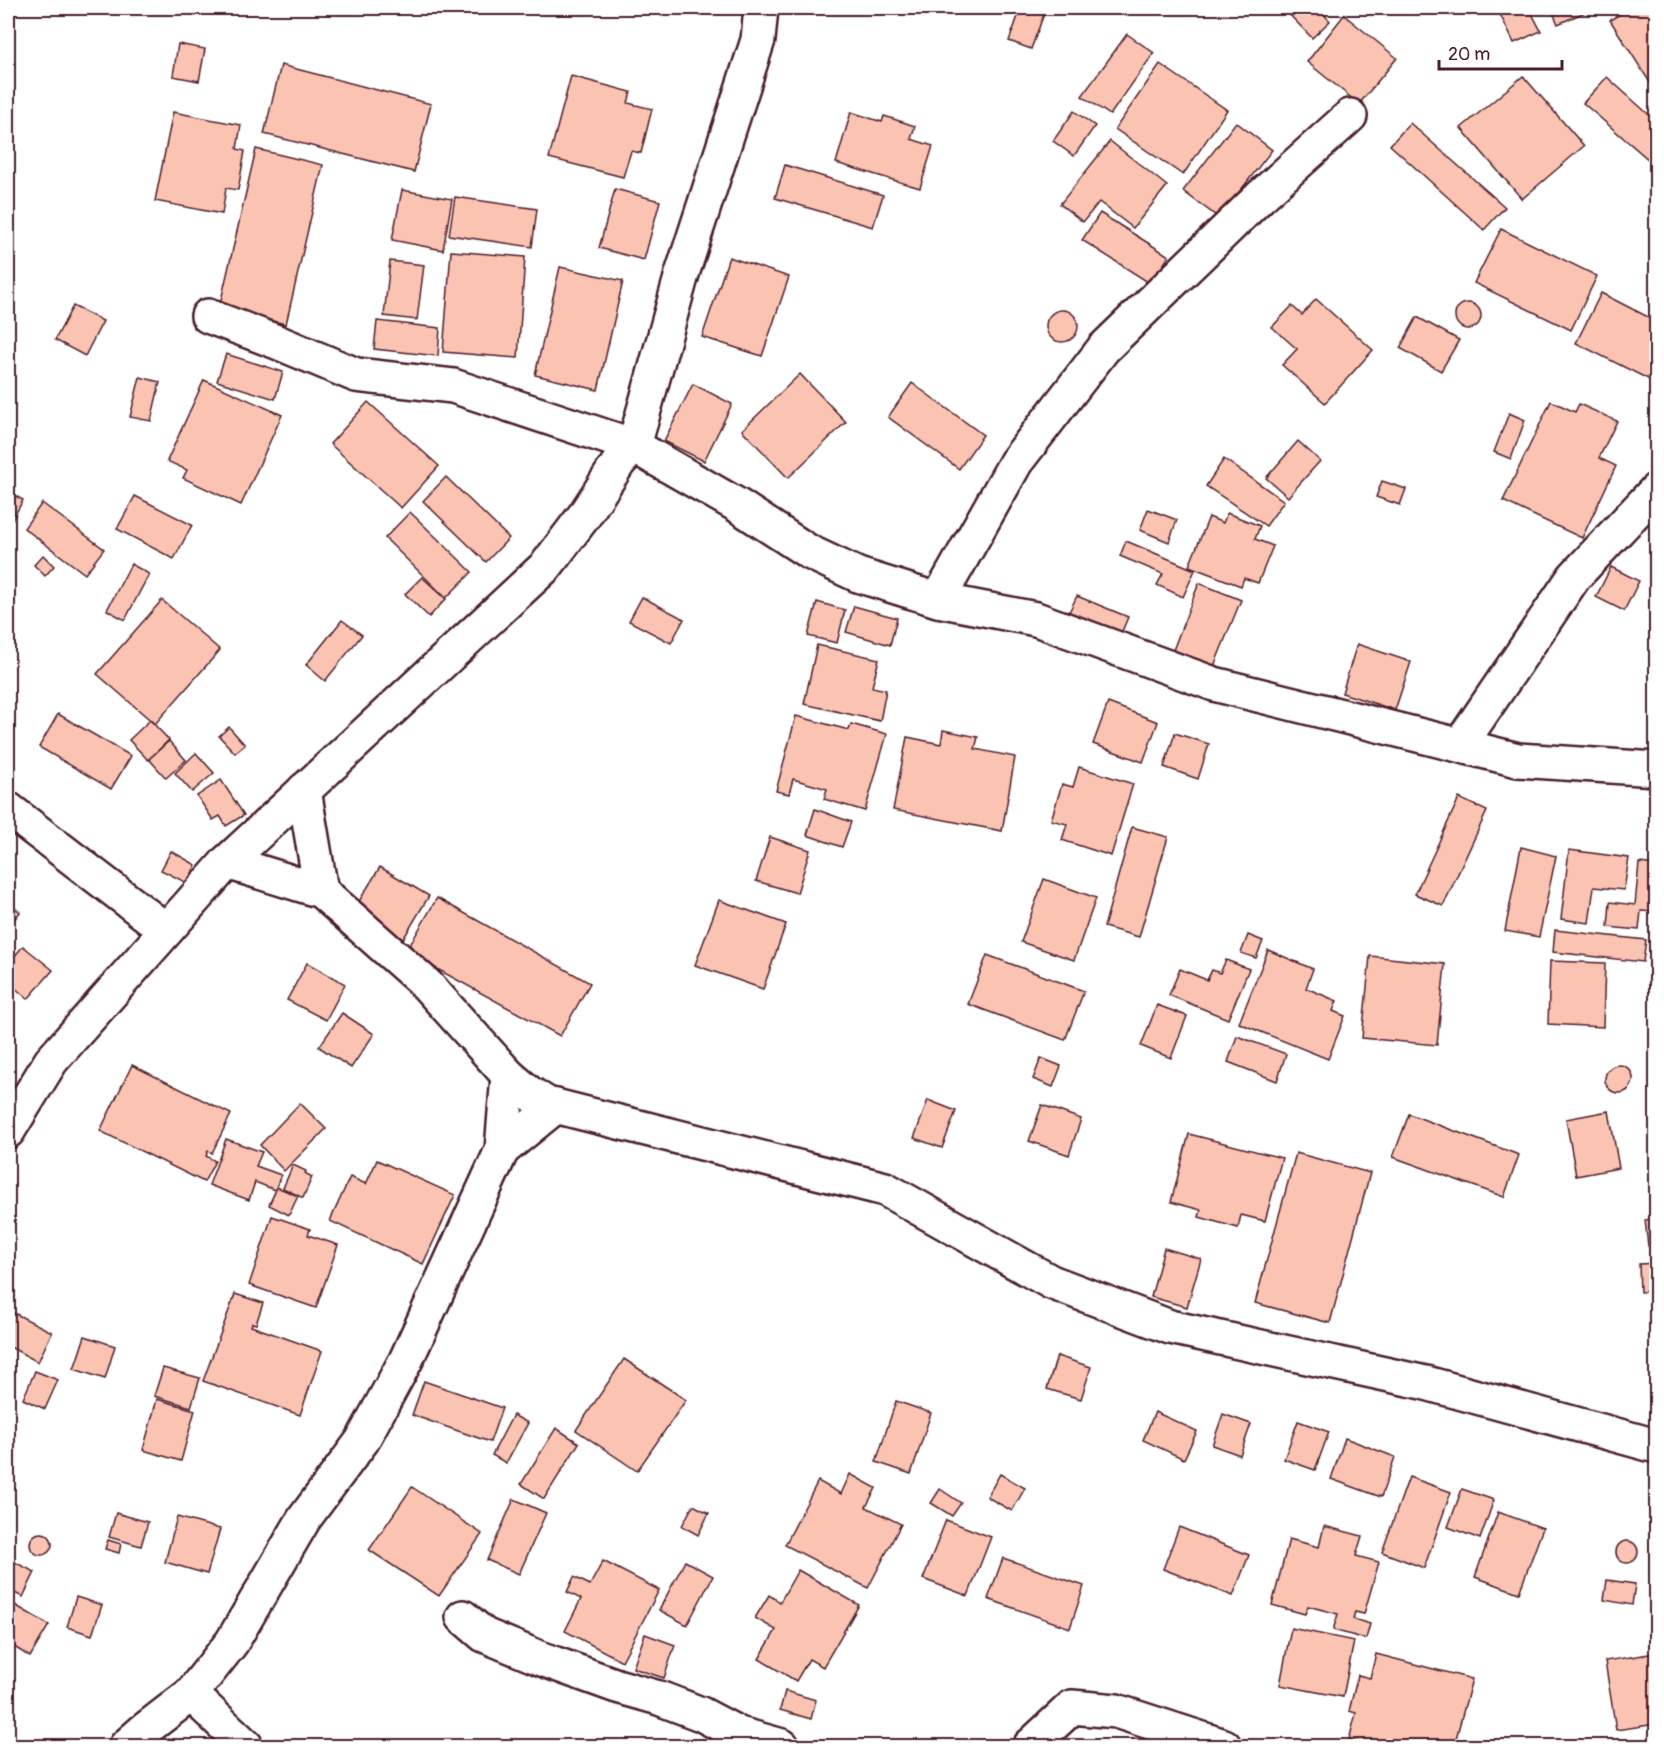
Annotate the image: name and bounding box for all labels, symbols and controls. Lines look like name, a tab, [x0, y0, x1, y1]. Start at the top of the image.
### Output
scale bar	[1439, 33, 1562, 71]
text: 20 m	[1448, 43, 1490, 66]

